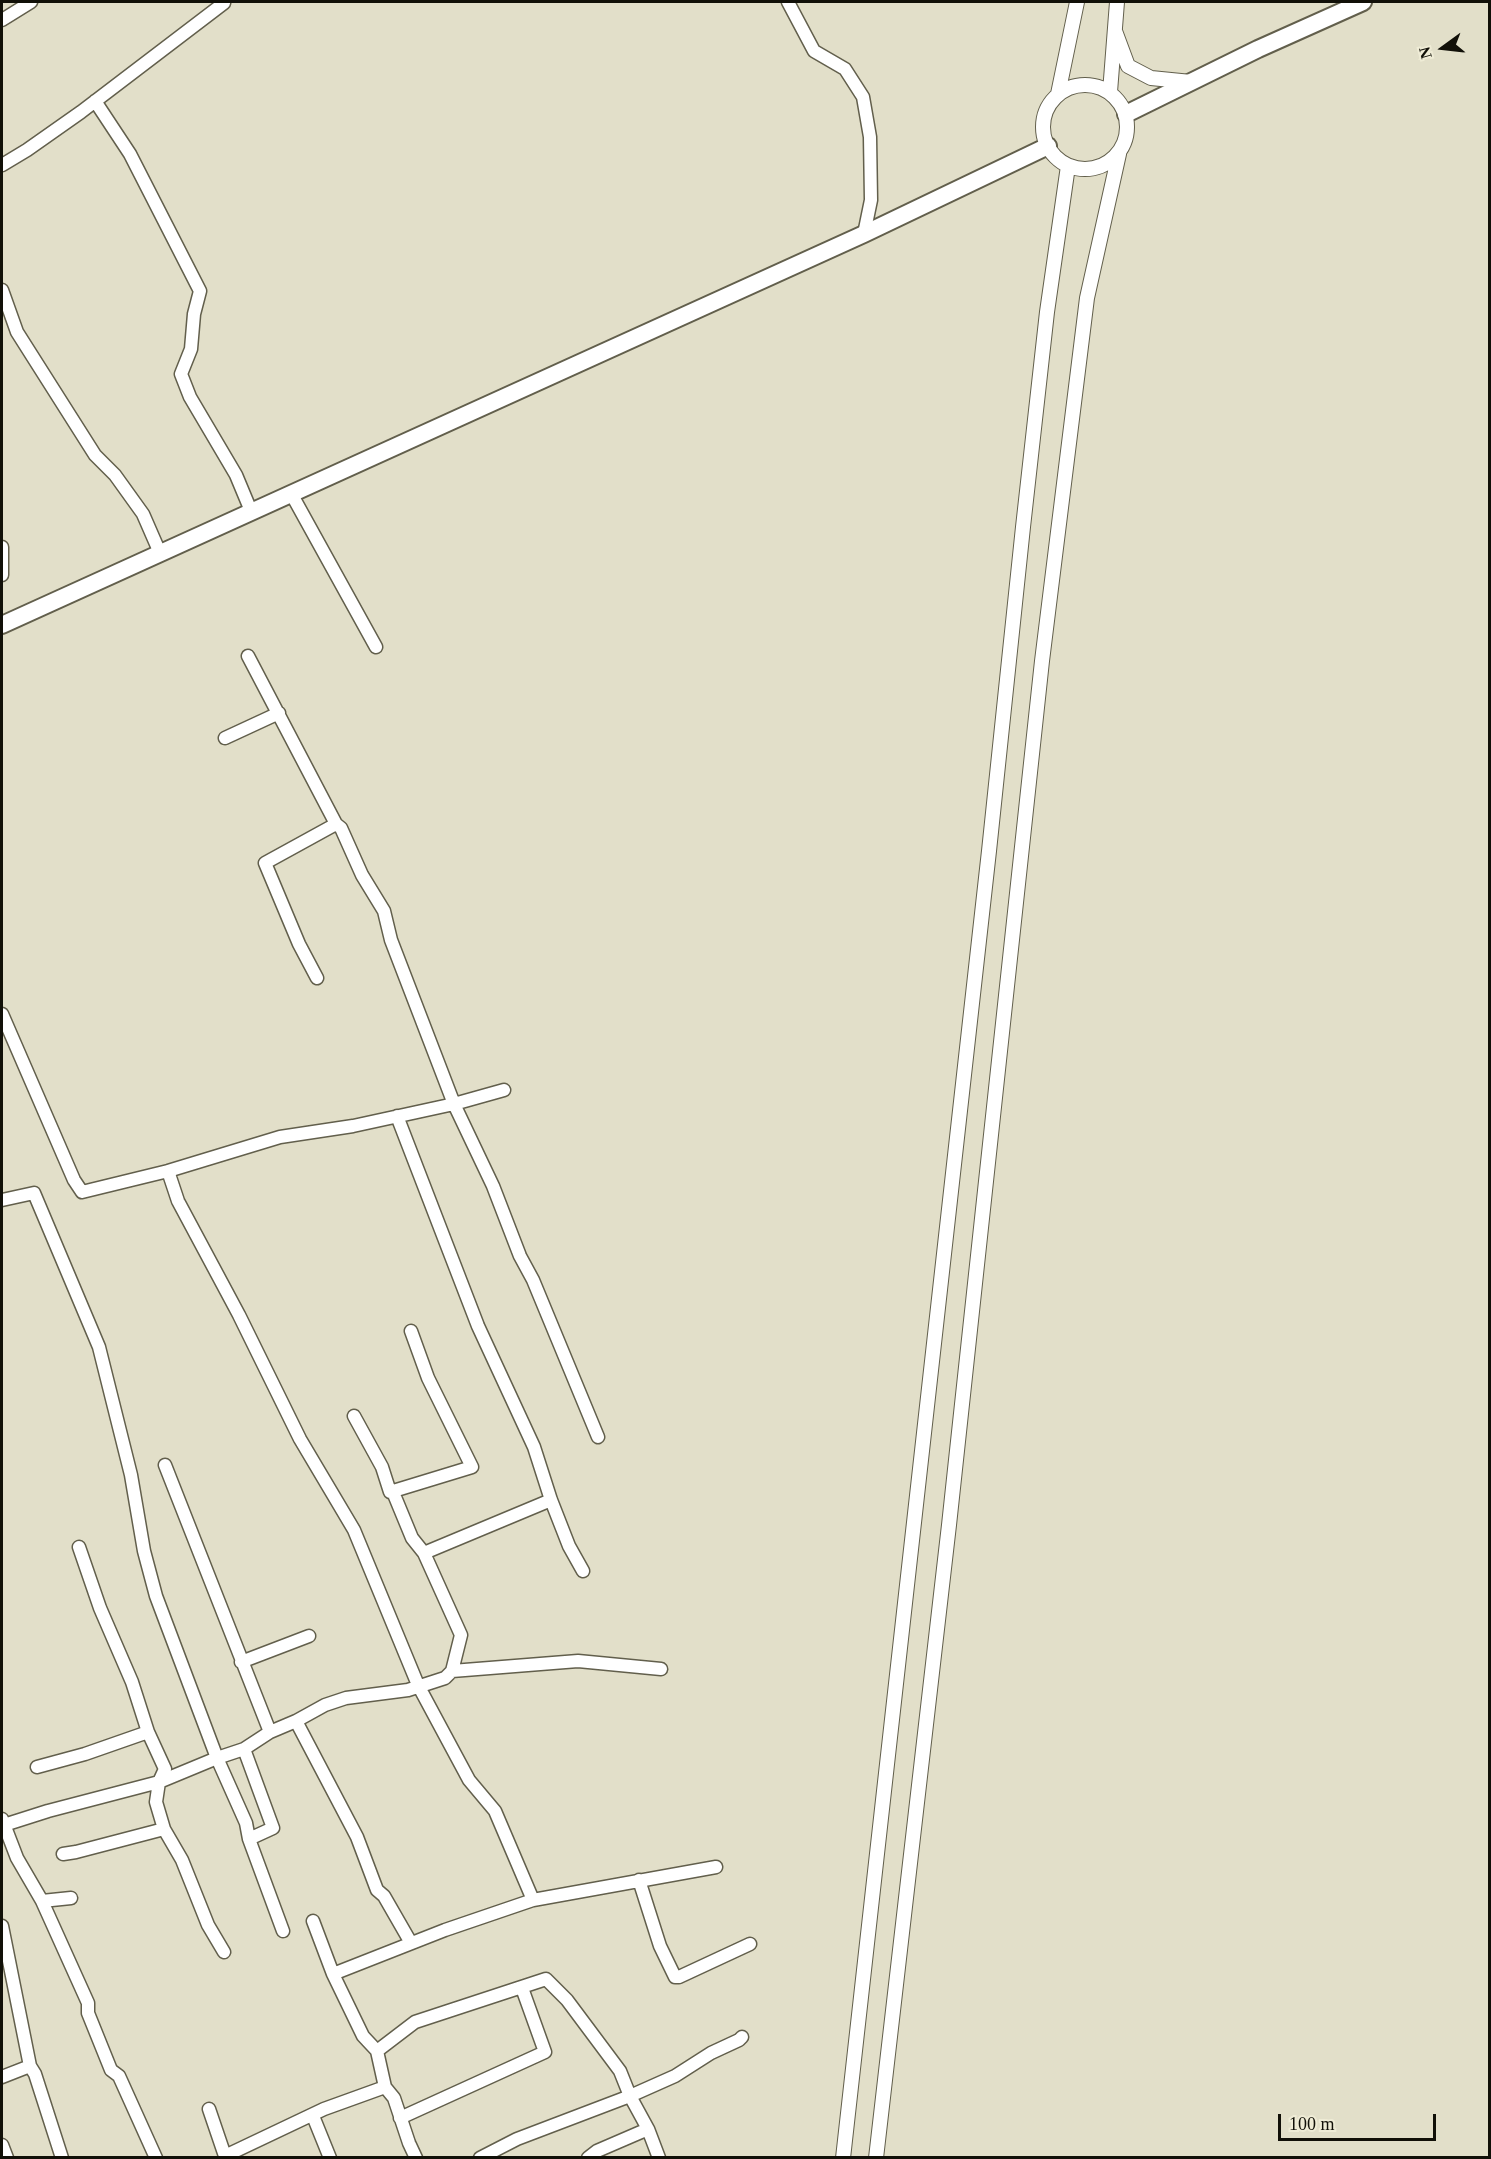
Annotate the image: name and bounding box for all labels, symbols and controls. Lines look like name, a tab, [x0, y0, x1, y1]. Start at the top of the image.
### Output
north arrow	[1413, 18, 1473, 78]
text: N	[1415, 45, 1435, 61]
scale bar	[1281, 2102, 1438, 2140]
text: 100 m	[1289, 2114, 1335, 2134]

